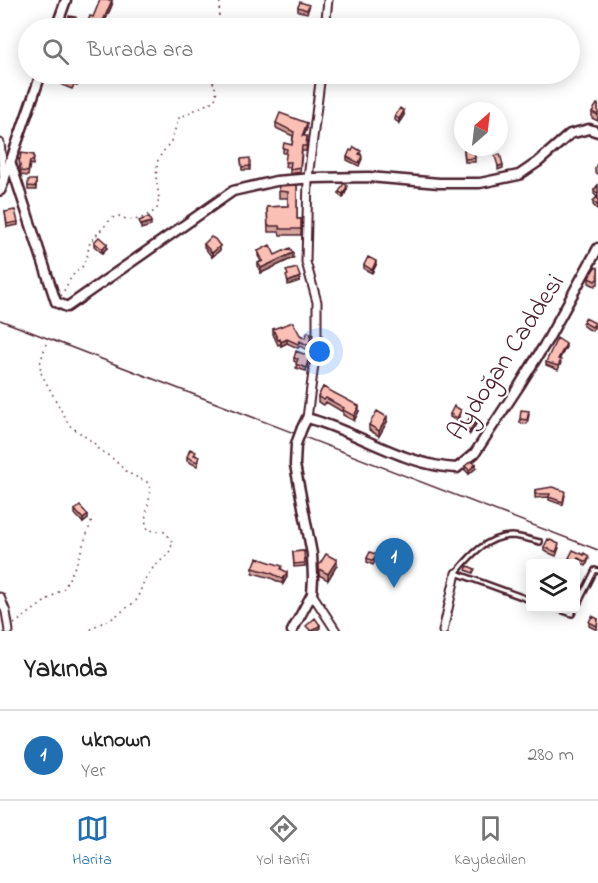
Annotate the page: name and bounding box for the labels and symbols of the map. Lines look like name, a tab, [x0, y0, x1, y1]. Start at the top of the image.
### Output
north arrow	[454, 102, 508, 156]
street label: Aydoğan Caddesi	[439, 267, 575, 449]
your location	[305, 337, 334, 366]
pin: 1	[374, 538, 414, 588]

